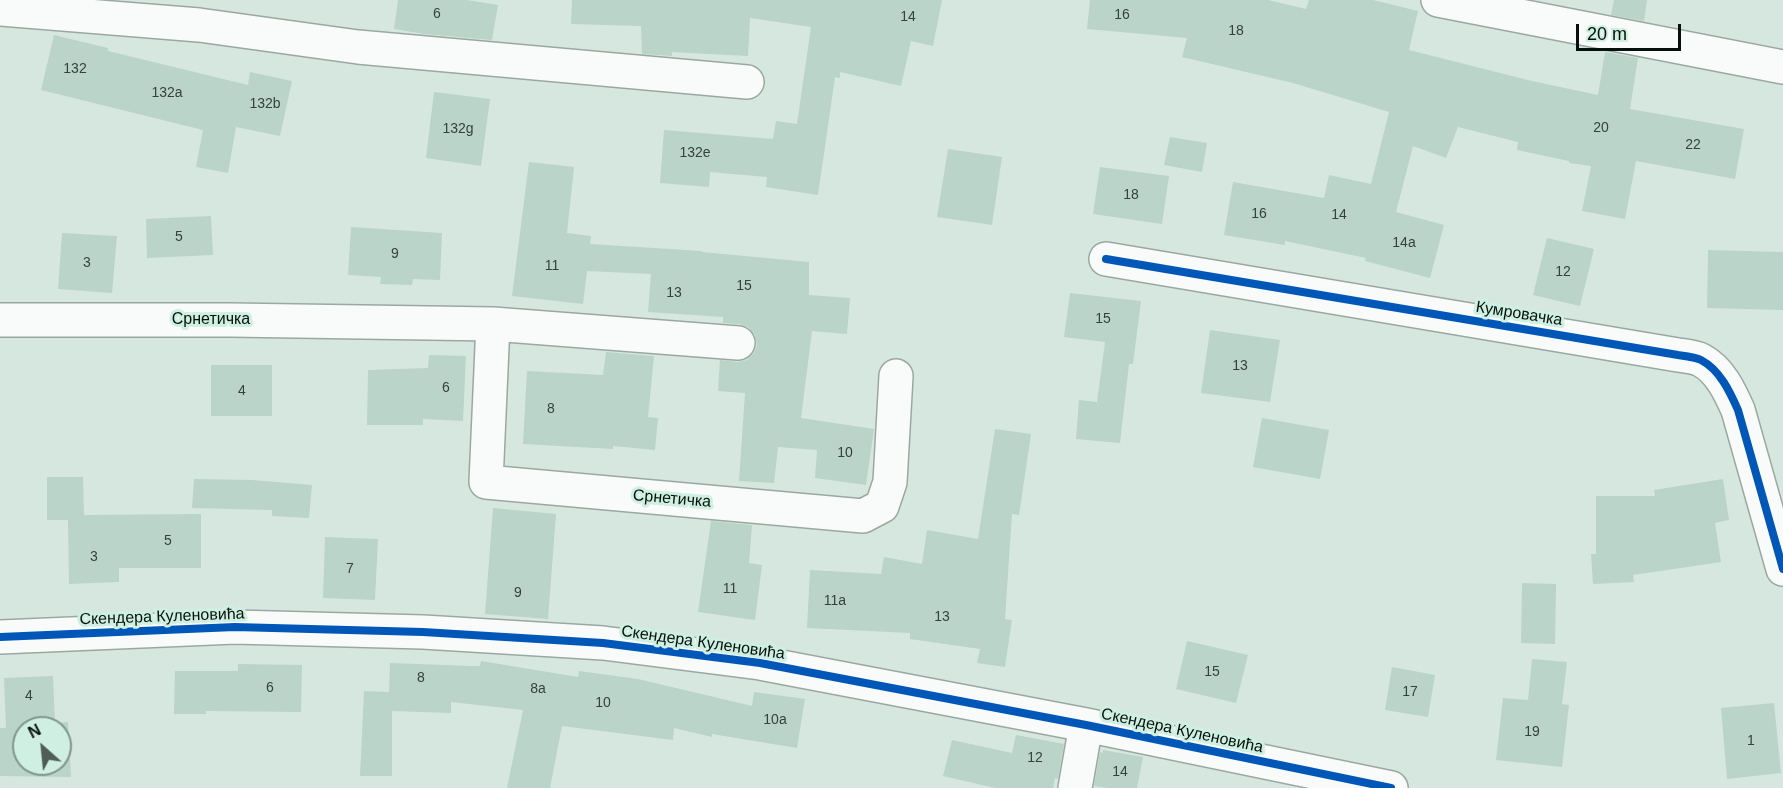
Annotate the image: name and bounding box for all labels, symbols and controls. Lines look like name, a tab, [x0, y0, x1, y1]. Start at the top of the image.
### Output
house number: 6	[433, 6, 441, 22]
house number: 16	[1114, 7, 1130, 23]
house number: 14	[900, 9, 916, 25]
scale bar	[1579, 12, 1684, 50]
house number: 18	[1228, 23, 1244, 39]
text: 20 m	[1587, 24, 1627, 44]
house number: 132	[63, 61, 87, 77]
house number: 132a	[151, 85, 183, 101]
house number: 132b	[249, 96, 281, 112]
house number: 20	[1593, 120, 1609, 136]
house number: 132g	[442, 121, 474, 137]
house number: 22	[1685, 137, 1701, 153]
house number: 132e	[679, 145, 711, 161]
house number: 18	[1123, 187, 1139, 203]
house number: 16	[1251, 206, 1267, 222]
house number: 14	[1331, 207, 1347, 223]
house number: 5	[175, 229, 183, 245]
house number: 14a	[1392, 235, 1416, 251]
house number: 9	[391, 246, 399, 262]
house number: 3	[83, 255, 91, 271]
house number: 11	[545, 258, 559, 274]
house number: 12	[1555, 264, 1571, 280]
house number: 15	[736, 278, 752, 294]
house number: 13	[666, 285, 682, 301]
street label: Кумровачка	[1474, 298, 1564, 330]
street label: Срнетичка	[172, 310, 250, 330]
house number: 15	[1095, 311, 1111, 327]
house number: 13	[1232, 358, 1248, 374]
house number: 6	[442, 380, 450, 396]
house number: 4	[238, 383, 246, 399]
house number: 8	[547, 401, 555, 417]
house number: 10	[837, 445, 853, 461]
street label: Срнетичка	[632, 486, 712, 512]
house number: 5	[164, 533, 172, 549]
house number: 3	[90, 549, 98, 565]
house number: 7	[346, 561, 354, 577]
house number: 11	[723, 581, 737, 597]
house number: 9	[514, 585, 522, 601]
house number: 11a	[824, 593, 846, 609]
street label: Скендера Куленовића	[79, 605, 245, 629]
house number: 13	[934, 609, 950, 625]
street label: Скендера Куленовића	[620, 622, 786, 664]
house number: 15	[1204, 664, 1220, 680]
house number: 8	[417, 670, 425, 686]
house number: 6	[266, 680, 274, 696]
house number: 8a	[530, 681, 546, 697]
house number: 17	[1402, 684, 1418, 700]
house number: 4	[25, 688, 33, 704]
house number: 10	[595, 695, 611, 711]
street label: Скендера Куленовића	[1099, 704, 1265, 758]
house number: 10a	[763, 712, 787, 728]
north arrow	[12, 716, 72, 776]
text: N	[25, 721, 44, 741]
house number: 19	[1524, 724, 1540, 740]
house number: 1	[1747, 733, 1755, 749]
house number: 12	[1027, 750, 1043, 766]
house number: 14	[1112, 764, 1128, 780]

